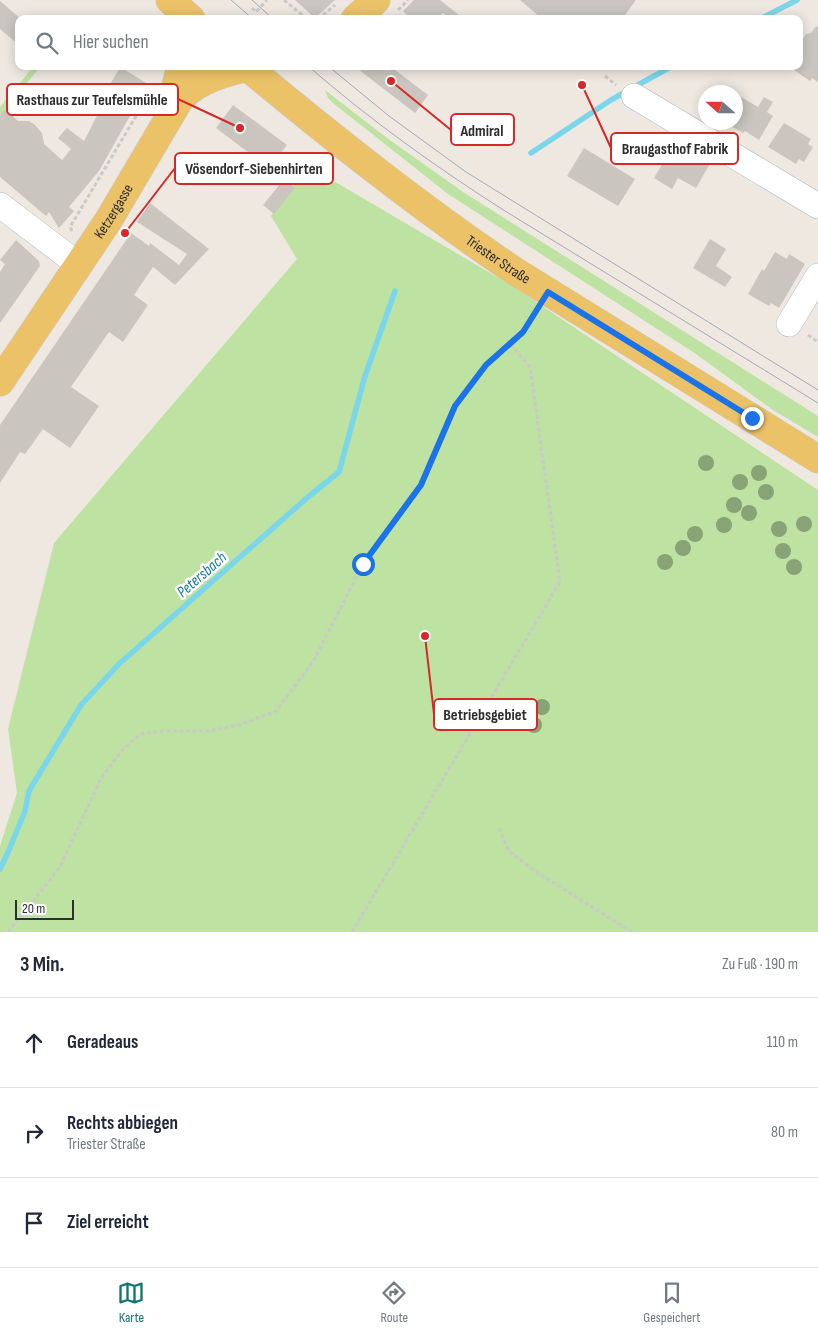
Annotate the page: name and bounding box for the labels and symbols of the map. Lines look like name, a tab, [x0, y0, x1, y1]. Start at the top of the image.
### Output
callout: Rasthaus zur Teufelsmühle	[7, 84, 178, 115]
north arrow	[698, 85, 743, 130]
text: Rasthaus zur Teufelsmühle	[16, 91, 168, 110]
callout: Admiral	[451, 114, 514, 145]
text: Admiral	[460, 122, 503, 141]
callout: Braugasthof Fabrik	[611, 133, 738, 164]
text: Braugasthof Fabrik	[622, 140, 729, 159]
callout: Vösendorf-Siebenhirten	[175, 153, 333, 184]
text: Vösendorf-Siebenhirten	[185, 160, 323, 179]
street label: Ketzergasse	[90, 181, 138, 242]
street label: Triester Straße	[462, 231, 534, 289]
route end	[741, 407, 764, 430]
water label: Petersbach	[173, 548, 231, 602]
route start	[352, 553, 375, 576]
callout: Betriebsgebiet	[434, 699, 537, 730]
text: Betriebsgebiet	[443, 706, 527, 725]
scale bar	[15, 897, 74, 920]

